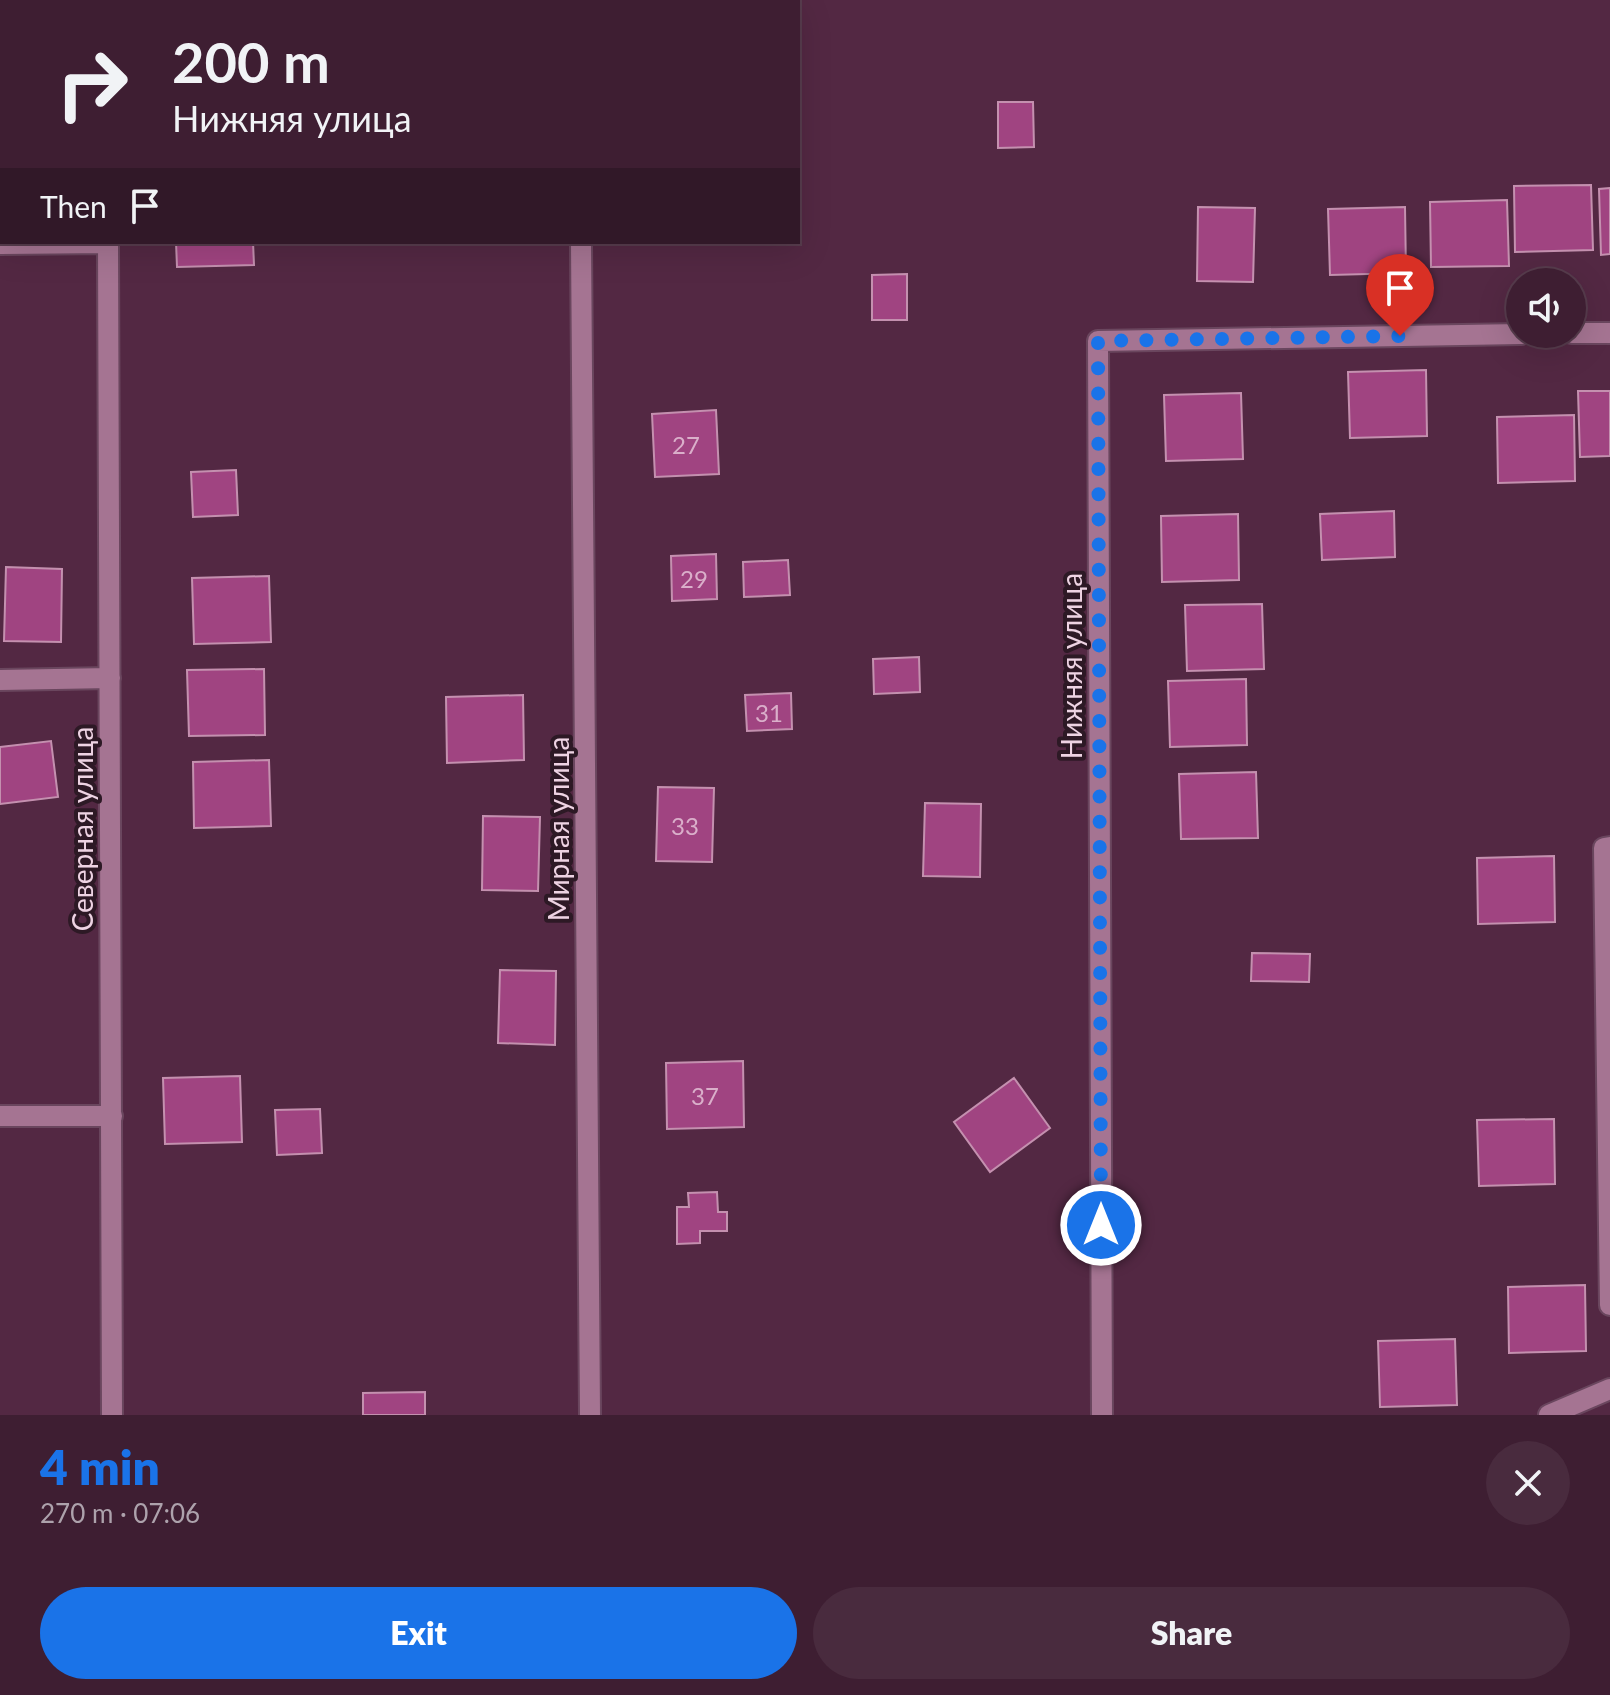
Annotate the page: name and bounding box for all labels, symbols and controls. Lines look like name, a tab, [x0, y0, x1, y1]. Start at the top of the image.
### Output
text: 200 m	[172, 28, 330, 95]
icon: right	[40, 32, 144, 136]
text: Нижняя улица	[172, 96, 412, 140]
icon: arrive	[123, 184, 167, 228]
text: Then	[40, 188, 107, 224]
pin	[1366, 254, 1434, 336]
icon: arrive	[1378, 266, 1422, 310]
map controls	[1506, 268, 1586, 348]
button: sound	[1506, 268, 1586, 348]
house number: 27	[672, 430, 700, 459]
house number: 29	[680, 564, 708, 593]
street label: Нижняя улица	[1054, 573, 1088, 759]
house number: 31	[755, 698, 783, 727]
street label: Северная улица	[65, 727, 99, 931]
street label: Мирная улица	[541, 737, 575, 921]
house number: 33	[671, 811, 699, 840]
house number: 37	[691, 1081, 719, 1110]
position arrow	[1059, 1183, 1143, 1267]
text: 4 min	[40, 1438, 160, 1495]
button: close	[1486, 1441, 1570, 1525]
text: 270 m · 07:06	[40, 1497, 200, 1529]
button: Exit	[40, 1587, 797, 1679]
button: Share	[813, 1587, 1570, 1679]

